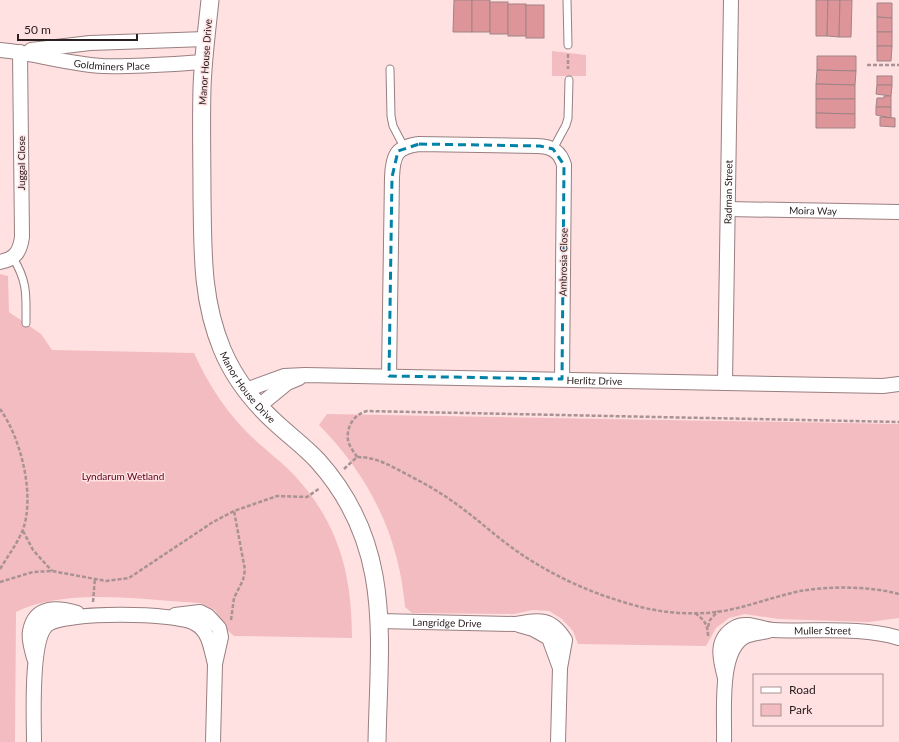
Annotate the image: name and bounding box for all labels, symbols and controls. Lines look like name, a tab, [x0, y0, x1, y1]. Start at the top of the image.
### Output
scale bar	[18, 16, 137, 42]
street label: Manor House Drive	[196, 19, 214, 105]
text: 50 m	[24, 22, 51, 37]
street label: Goldminers Place	[73, 57, 150, 72]
street label: Juggal Close	[15, 136, 27, 190]
street label: Radman Street	[721, 159, 735, 224]
street label: Moira Way	[789, 204, 838, 217]
street label: Ambrosia Close	[556, 228, 570, 296]
street label: Manor House Drive	[218, 349, 278, 425]
street label: Herlitz Drive	[566, 374, 622, 387]
park label: Lyndarum Wetland	[82, 470, 164, 482]
street label: Langridge Drive	[412, 616, 482, 629]
street label: Muller Street	[794, 624, 852, 637]
legend	[753, 674, 883, 726]
text: Road	[789, 682, 816, 697]
text: Park	[789, 702, 813, 717]

